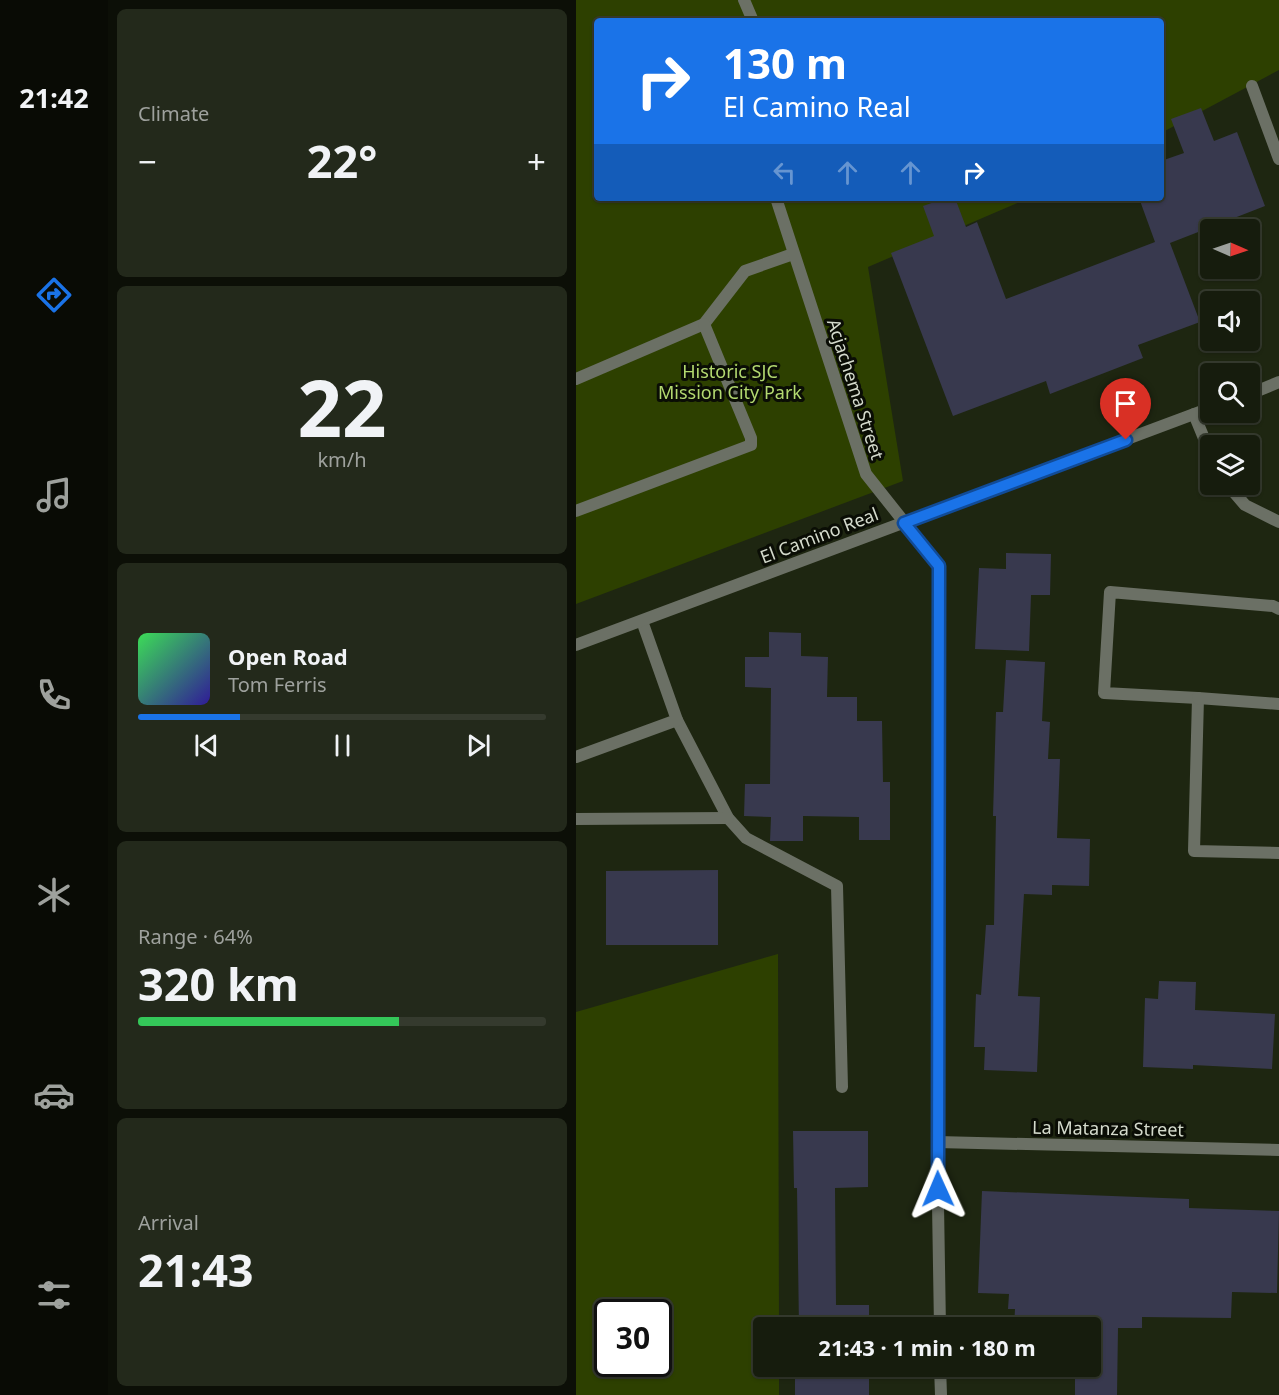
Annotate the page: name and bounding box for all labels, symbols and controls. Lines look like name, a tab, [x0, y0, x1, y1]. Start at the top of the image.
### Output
text: 130 m	[723, 34, 847, 91]
icon: right	[624, 42, 702, 120]
text: 21:42	[19, 79, 89, 116]
text: El Camino Real	[723, 88, 911, 125]
text: Climate	[138, 100, 209, 127]
text: 22°	[307, 130, 377, 191]
text: −	[138, 139, 157, 184]
text: +	[527, 139, 546, 184]
icon: left	[768, 156, 801, 189]
icon: ahead	[831, 156, 864, 189]
icon: ahead	[894, 156, 927, 189]
icon: right	[957, 156, 990, 189]
north arrow	[1200, 219, 1260, 279]
map controls	[1200, 219, 1260, 495]
icon: directions	[33, 274, 75, 316]
button: sound	[1200, 291, 1260, 351]
street label: Acjachema Street	[822, 316, 890, 463]
text: 22	[297, 354, 387, 460]
park label: Historic SJC Mission City Park	[658, 359, 802, 404]
button: search	[1200, 363, 1260, 423]
pin	[1100, 378, 1151, 440]
icon: arrive	[1109, 387, 1142, 420]
button: layers	[1200, 435, 1260, 495]
text: km/h	[317, 446, 367, 473]
icon: music	[33, 474, 75, 516]
street label: El Camino Real	[756, 501, 882, 569]
text: Open Road	[228, 641, 348, 671]
text: Tom Ferris	[228, 671, 327, 698]
icon: phone	[33, 674, 75, 716]
icon: previous	[190, 729, 223, 762]
icon: pause	[326, 729, 359, 762]
icon: next	[462, 729, 495, 762]
icon: climate	[33, 874, 75, 916]
text: Range · 64%	[138, 923, 253, 950]
text: 320 km	[138, 953, 299, 1014]
icon: car	[33, 1074, 75, 1116]
street label: La Matanza Street	[1032, 1115, 1185, 1141]
position arrow	[906, 1157, 970, 1221]
text: Arrival	[138, 1209, 199, 1236]
text: 21:43	[138, 1239, 254, 1300]
icon: filters	[33, 1274, 75, 1316]
speed limit sign: 30	[594, 1299, 672, 1377]
text: 21:43 · 1 min · 180 m	[818, 1332, 1036, 1362]

